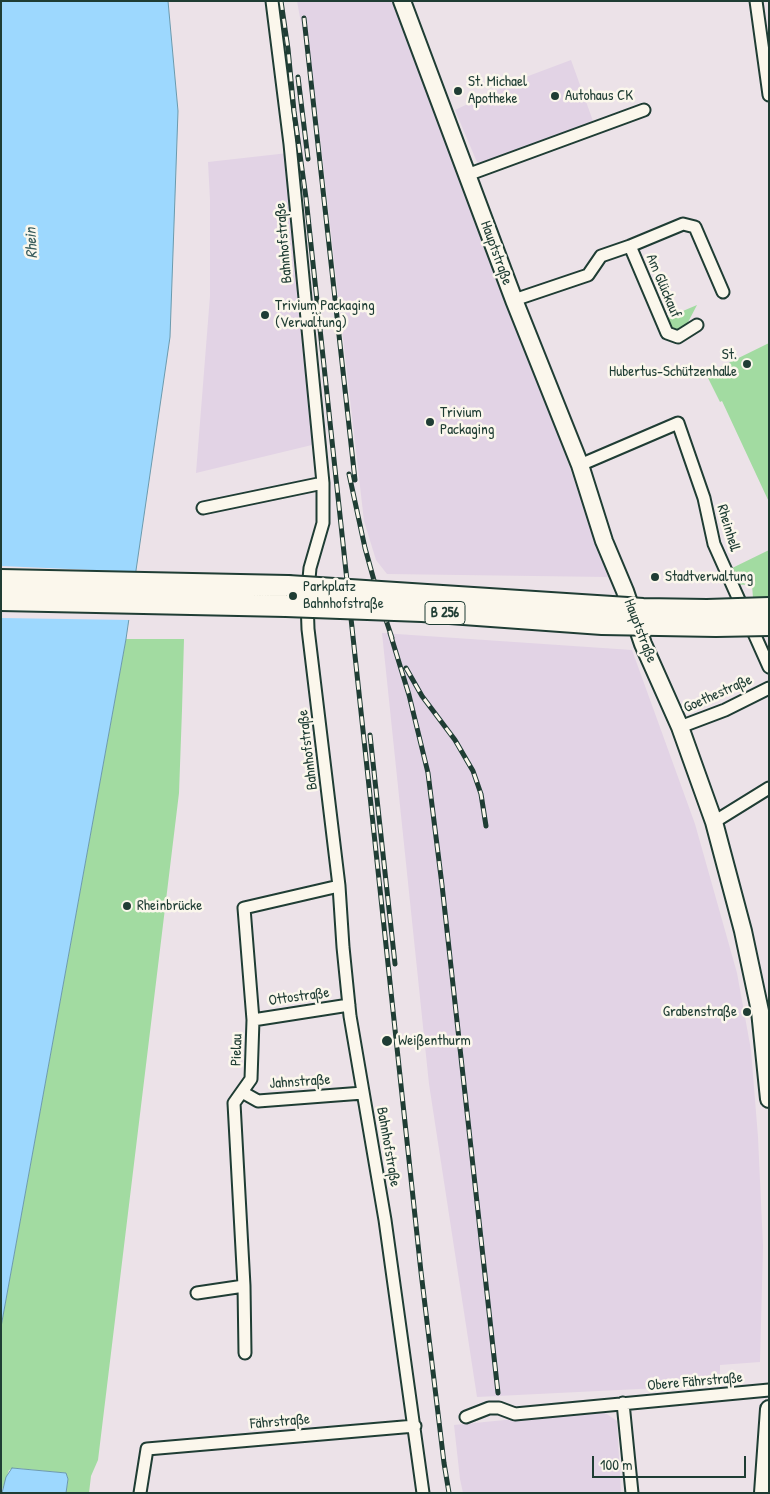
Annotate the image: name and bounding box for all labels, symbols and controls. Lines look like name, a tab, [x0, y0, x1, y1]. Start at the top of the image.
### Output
place label: St. Michael Apotheke	[468, 73, 527, 108]
marker: St. Michael Apotheke	[452, 85, 464, 97]
place label: Autohaus CK	[565, 87, 633, 105]
marker: Autohaus CK	[549, 90, 561, 102]
street label: Bahnhofstraße	[272, 202, 296, 284]
street label: Hauptstraße	[476, 218, 516, 288]
water label: Rhein	[22, 227, 42, 259]
street label: Am Glückauf	[642, 251, 684, 321]
place label: Trivium Packaging (Verwaltung)	[275, 297, 375, 332]
marker: Trivium Packaging (Verwaltung)	[259, 309, 271, 321]
place label: St. Hubertus-Schützenhalle	[609, 346, 737, 381]
marker: St. Hubertus-Schützenhalle	[741, 358, 753, 370]
place label: Trivium Packaging	[440, 404, 495, 439]
marker: Trivium Packaging	[424, 416, 436, 428]
street label: Rheinhell	[712, 502, 744, 554]
place label: Stadtverwaltung	[665, 568, 753, 586]
marker: Stadtverwaltung	[649, 571, 661, 583]
place label: Parkplatz Bahnhofstraße	[303, 578, 384, 613]
marker: Parkplatz Bahnhofstraße	[287, 590, 299, 602]
street label: Hauptstraße	[620, 597, 660, 665]
road number: B 256	[425, 602, 465, 624]
street label: Goethestraße	[681, 671, 755, 717]
street label: Bahnhofstraße	[294, 709, 322, 791]
place label: Rheinbrücke	[137, 897, 202, 915]
marker: Rheinbrücke	[121, 900, 133, 912]
street label: Ottostraße	[267, 984, 331, 1010]
place label: Grabenstraße	[663, 1003, 737, 1021]
marker: Grabenstraße	[741, 1006, 753, 1018]
place label: Weißenthurm	[398, 1032, 471, 1050]
street label: Pielau	[227, 1033, 247, 1067]
marker: Weißenthurm	[380, 1034, 394, 1048]
street label: Jahnstraße	[269, 1071, 331, 1093]
street label: Bahnhofstraße	[372, 1106, 404, 1188]
street label: Obere Fährstraße	[647, 1369, 743, 1395]
street label: Fährstraße	[249, 1410, 311, 1434]
scale bar	[595, 1446, 749, 1478]
text: 100 m	[600, 1454, 633, 1475]

